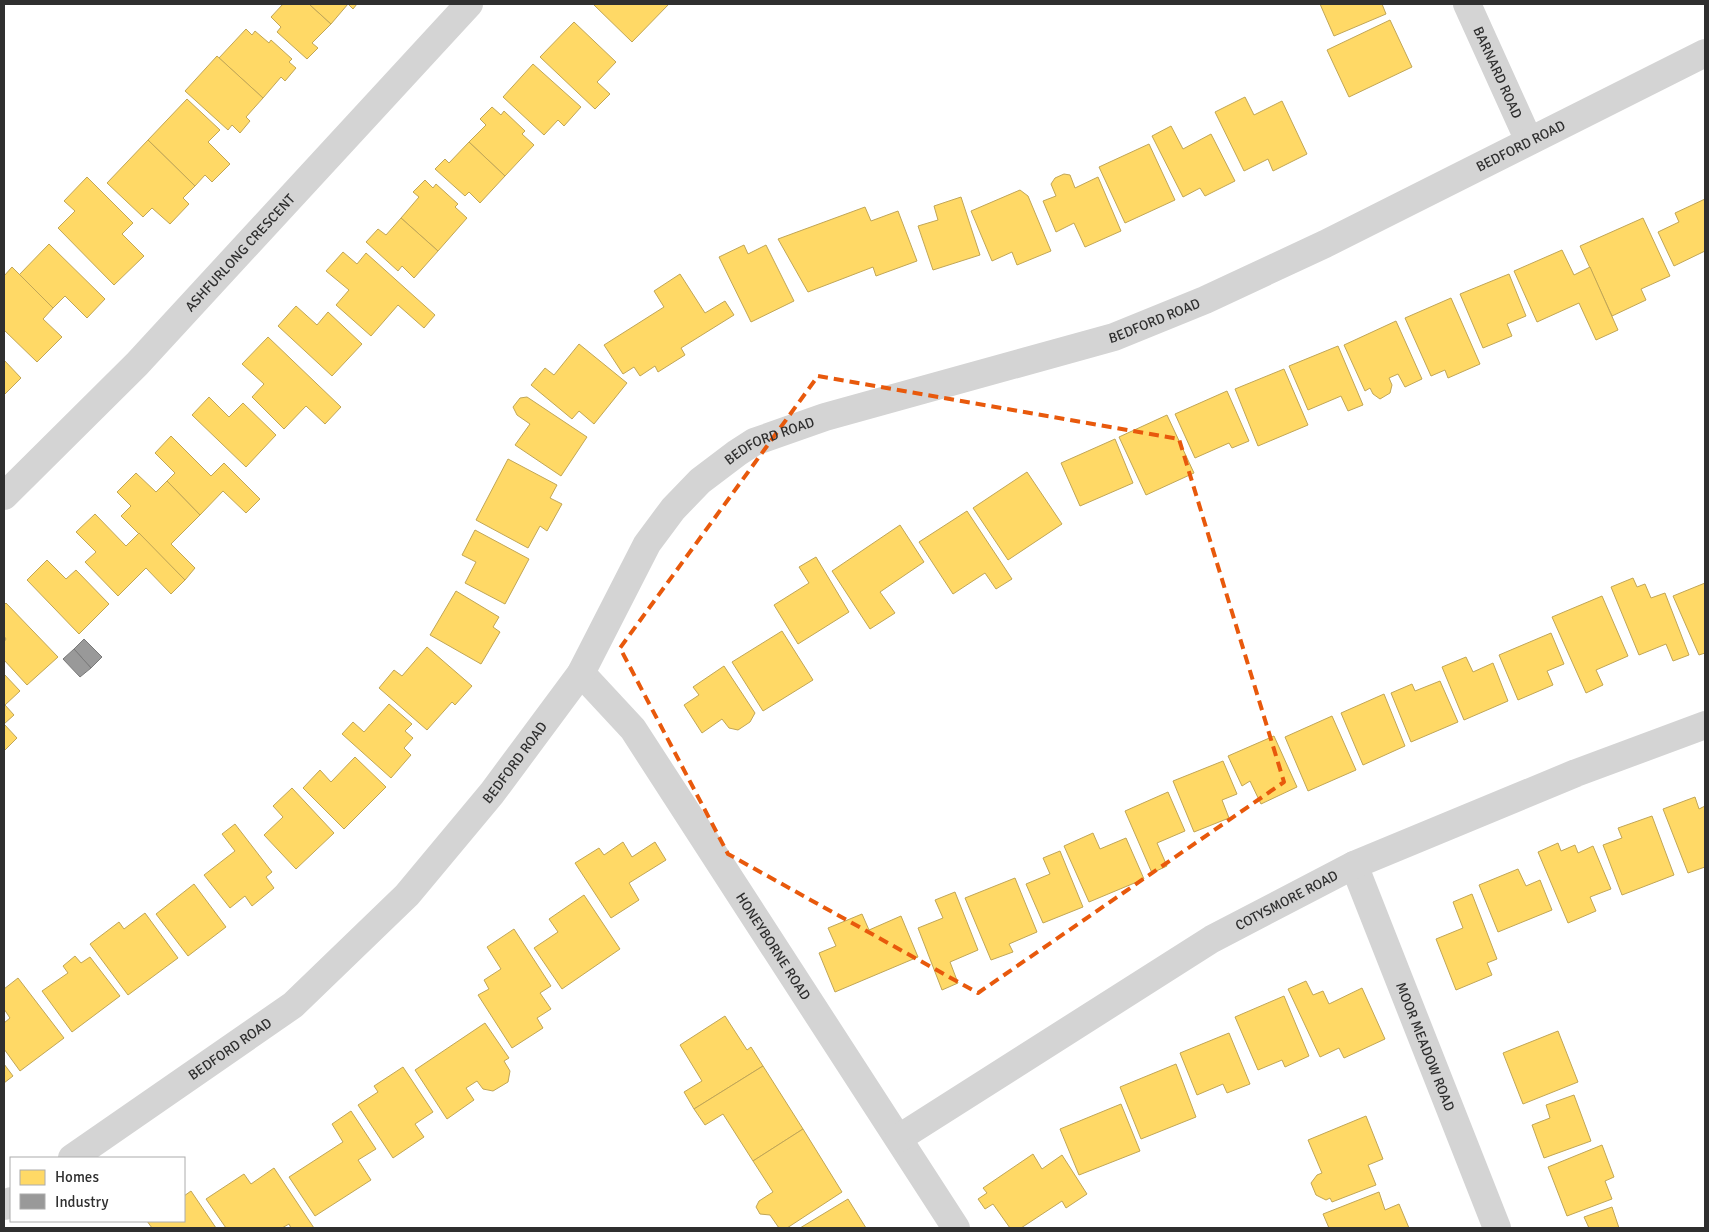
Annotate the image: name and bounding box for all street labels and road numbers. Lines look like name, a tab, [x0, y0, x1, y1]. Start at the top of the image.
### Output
street label: BARNARD ROAD	[1469, 24, 1526, 121]
street label: BEDFORD ROAD	[1473, 117, 1568, 176]
street label: ASHFURLONG CRESCENT	[182, 190, 299, 315]
street label: BEDFORD ROAD	[1107, 295, 1203, 347]
street label: BEDFORD ROAD	[721, 413, 817, 469]
street label: BEDFORD ROAD	[479, 719, 551, 807]
street label: COTYSMORE ROAD	[1233, 867, 1341, 934]
street label: HONEYBORNE ROAD	[732, 889, 814, 1003]
street label: MOOR MEADOW ROAD	[1392, 980, 1458, 1114]
street label: BEDFORD ROAD	[185, 1014, 275, 1084]

